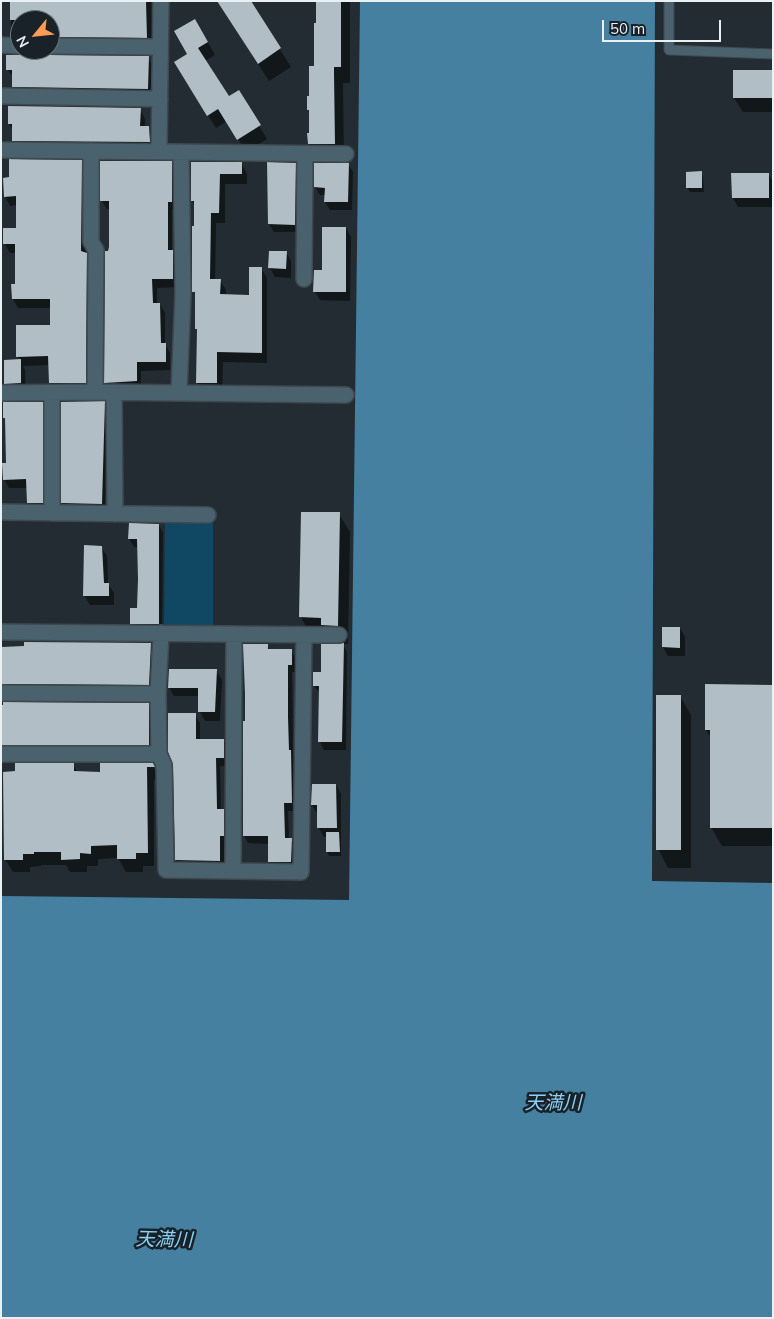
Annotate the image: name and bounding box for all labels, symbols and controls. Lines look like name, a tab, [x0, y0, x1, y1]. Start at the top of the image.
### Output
north arrow	[10, 10, 60, 60]
scale bar	[604, 10, 723, 42]
text: 50 m	[610, 19, 645, 38]
text: N	[12, 33, 33, 50]
water label: 天満川	[525, 1092, 581, 1114]
water label: 天満川	[135, 1228, 193, 1252]

